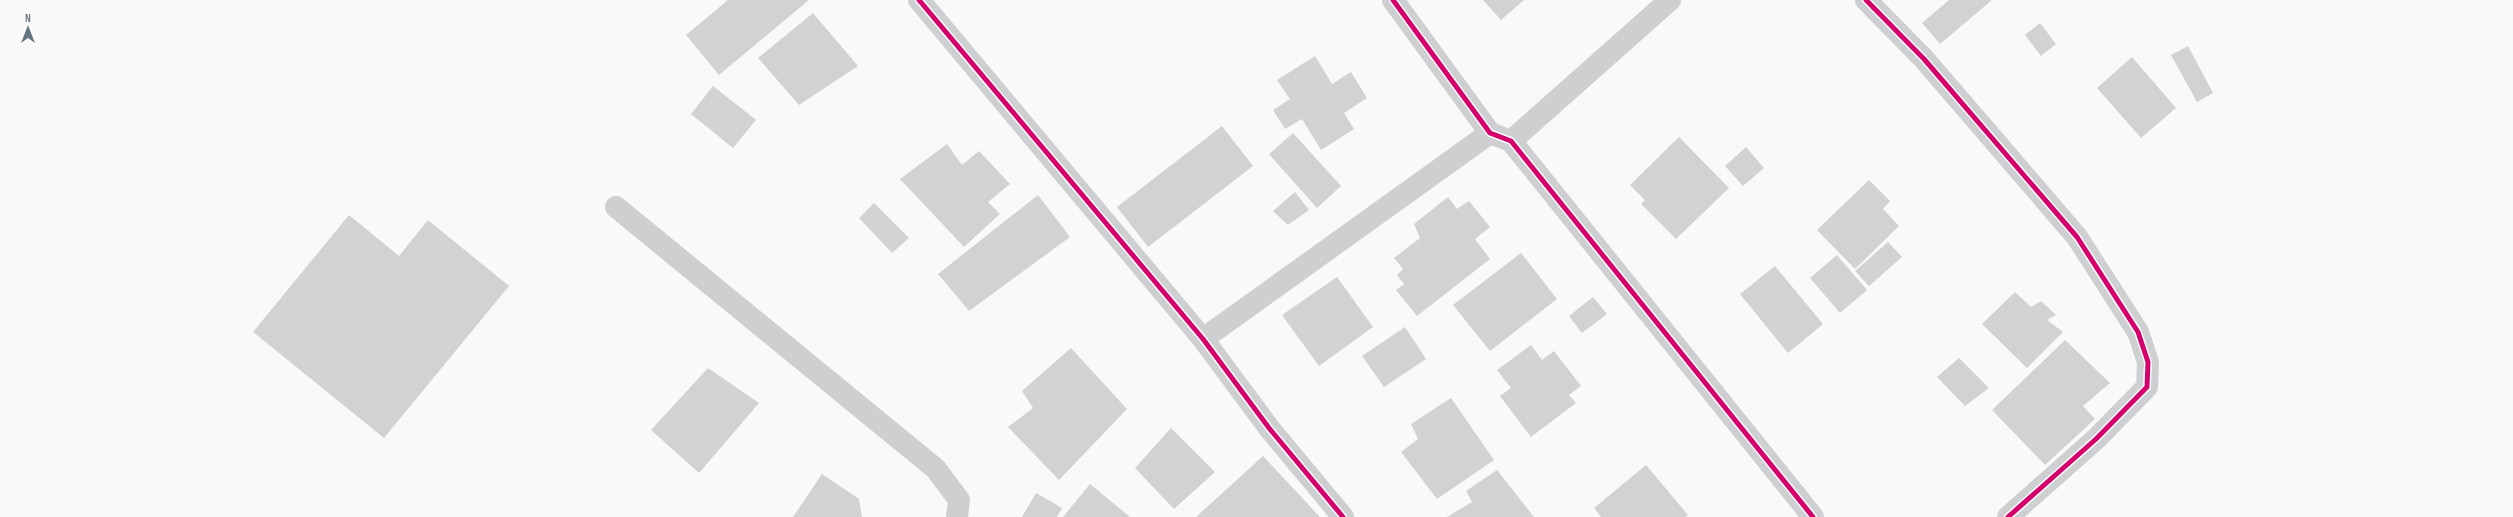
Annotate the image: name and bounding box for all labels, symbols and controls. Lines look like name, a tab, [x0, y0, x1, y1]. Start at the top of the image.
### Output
north arrow	[8, 8, 48, 48]
text: N	[25, 12, 31, 25]

